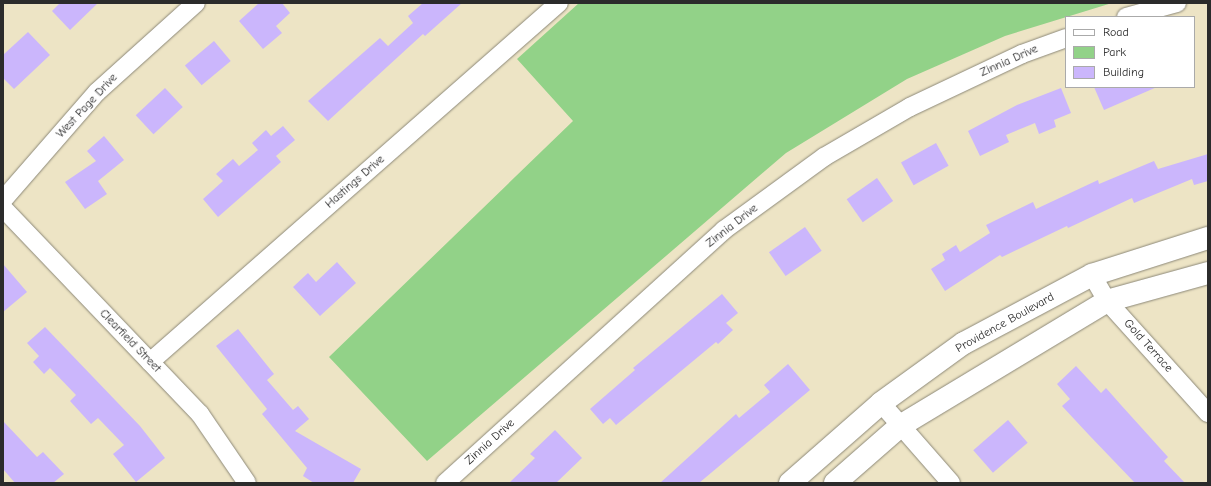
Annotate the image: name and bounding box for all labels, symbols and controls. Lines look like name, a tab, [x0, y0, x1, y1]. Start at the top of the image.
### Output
legend	[1065, 16, 1195, 88]
text: Road	[1103, 25, 1129, 39]
street label: Zinnia Drive	[978, 42, 1040, 80]
text: Park	[1103, 45, 1126, 59]
text: Building	[1103, 65, 1144, 79]
street label: West Page Drive	[54, 71, 120, 141]
street label: Hastings Drive	[322, 152, 388, 212]
street label: Zinnia Drive	[703, 201, 761, 251]
street label: Providence Boulevard	[953, 290, 1057, 356]
street label: Clearfield Street	[96, 306, 164, 376]
street label: Gold Terrace	[1120, 316, 1176, 376]
street label: Zinnia Drive	[462, 416, 518, 468]

